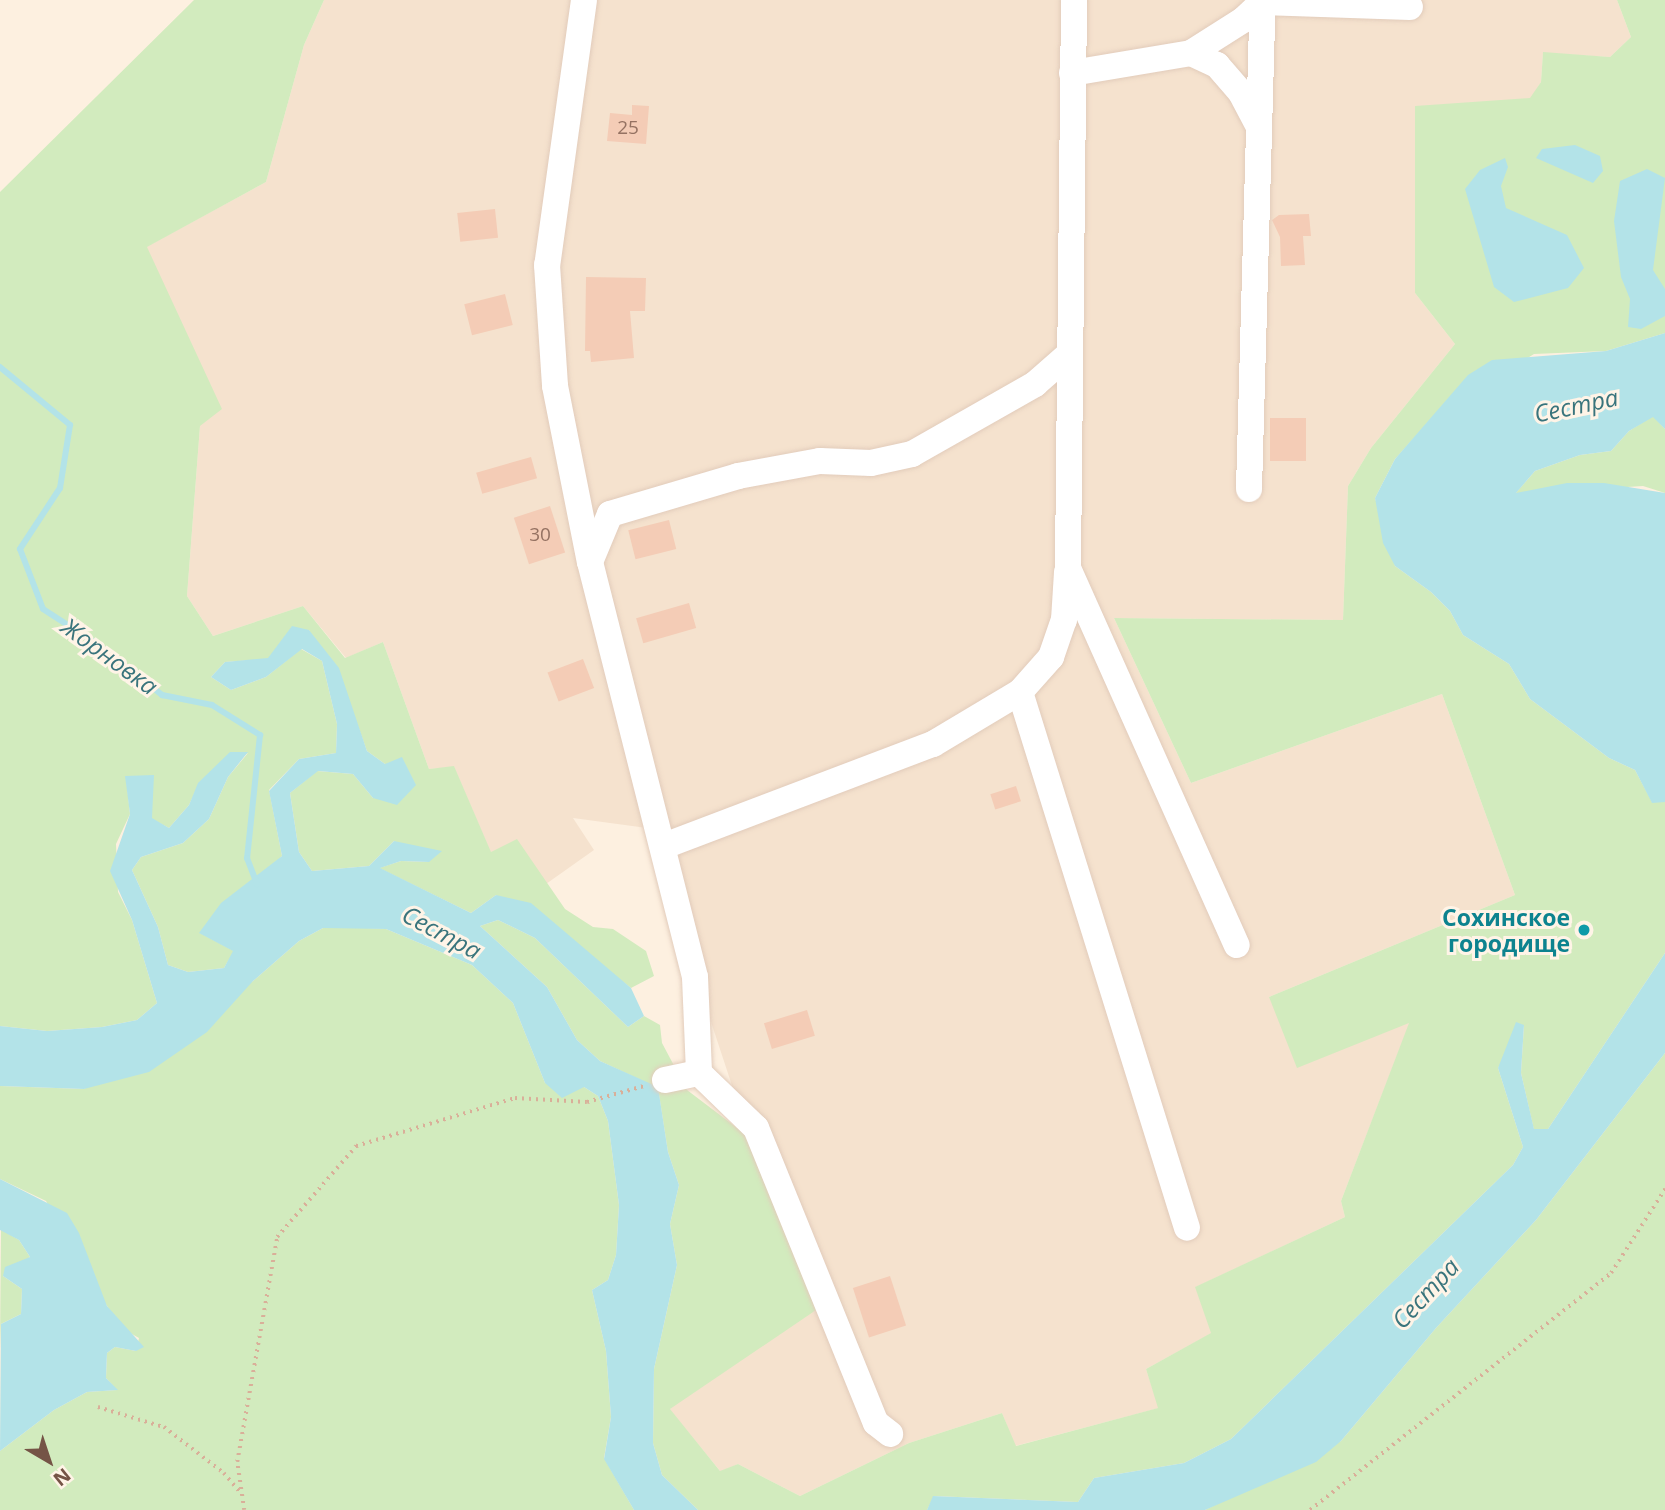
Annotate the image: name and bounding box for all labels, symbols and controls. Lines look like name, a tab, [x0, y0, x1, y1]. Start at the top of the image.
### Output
house number: 25	[617, 117, 639, 139]
water label: Сестра	[1531, 382, 1621, 428]
house number: 30	[529, 524, 551, 546]
water label: Жорновка	[56, 611, 164, 701]
water label: Сестра	[398, 899, 486, 965]
place label: Сохинское городище	[1442, 903, 1570, 957]
marker: Сохинское городище	[1576, 922, 1592, 938]
water label: Сестра	[1385, 1252, 1465, 1334]
north arrow	[14, 1426, 84, 1496]
text: N	[48, 1462, 76, 1492]

